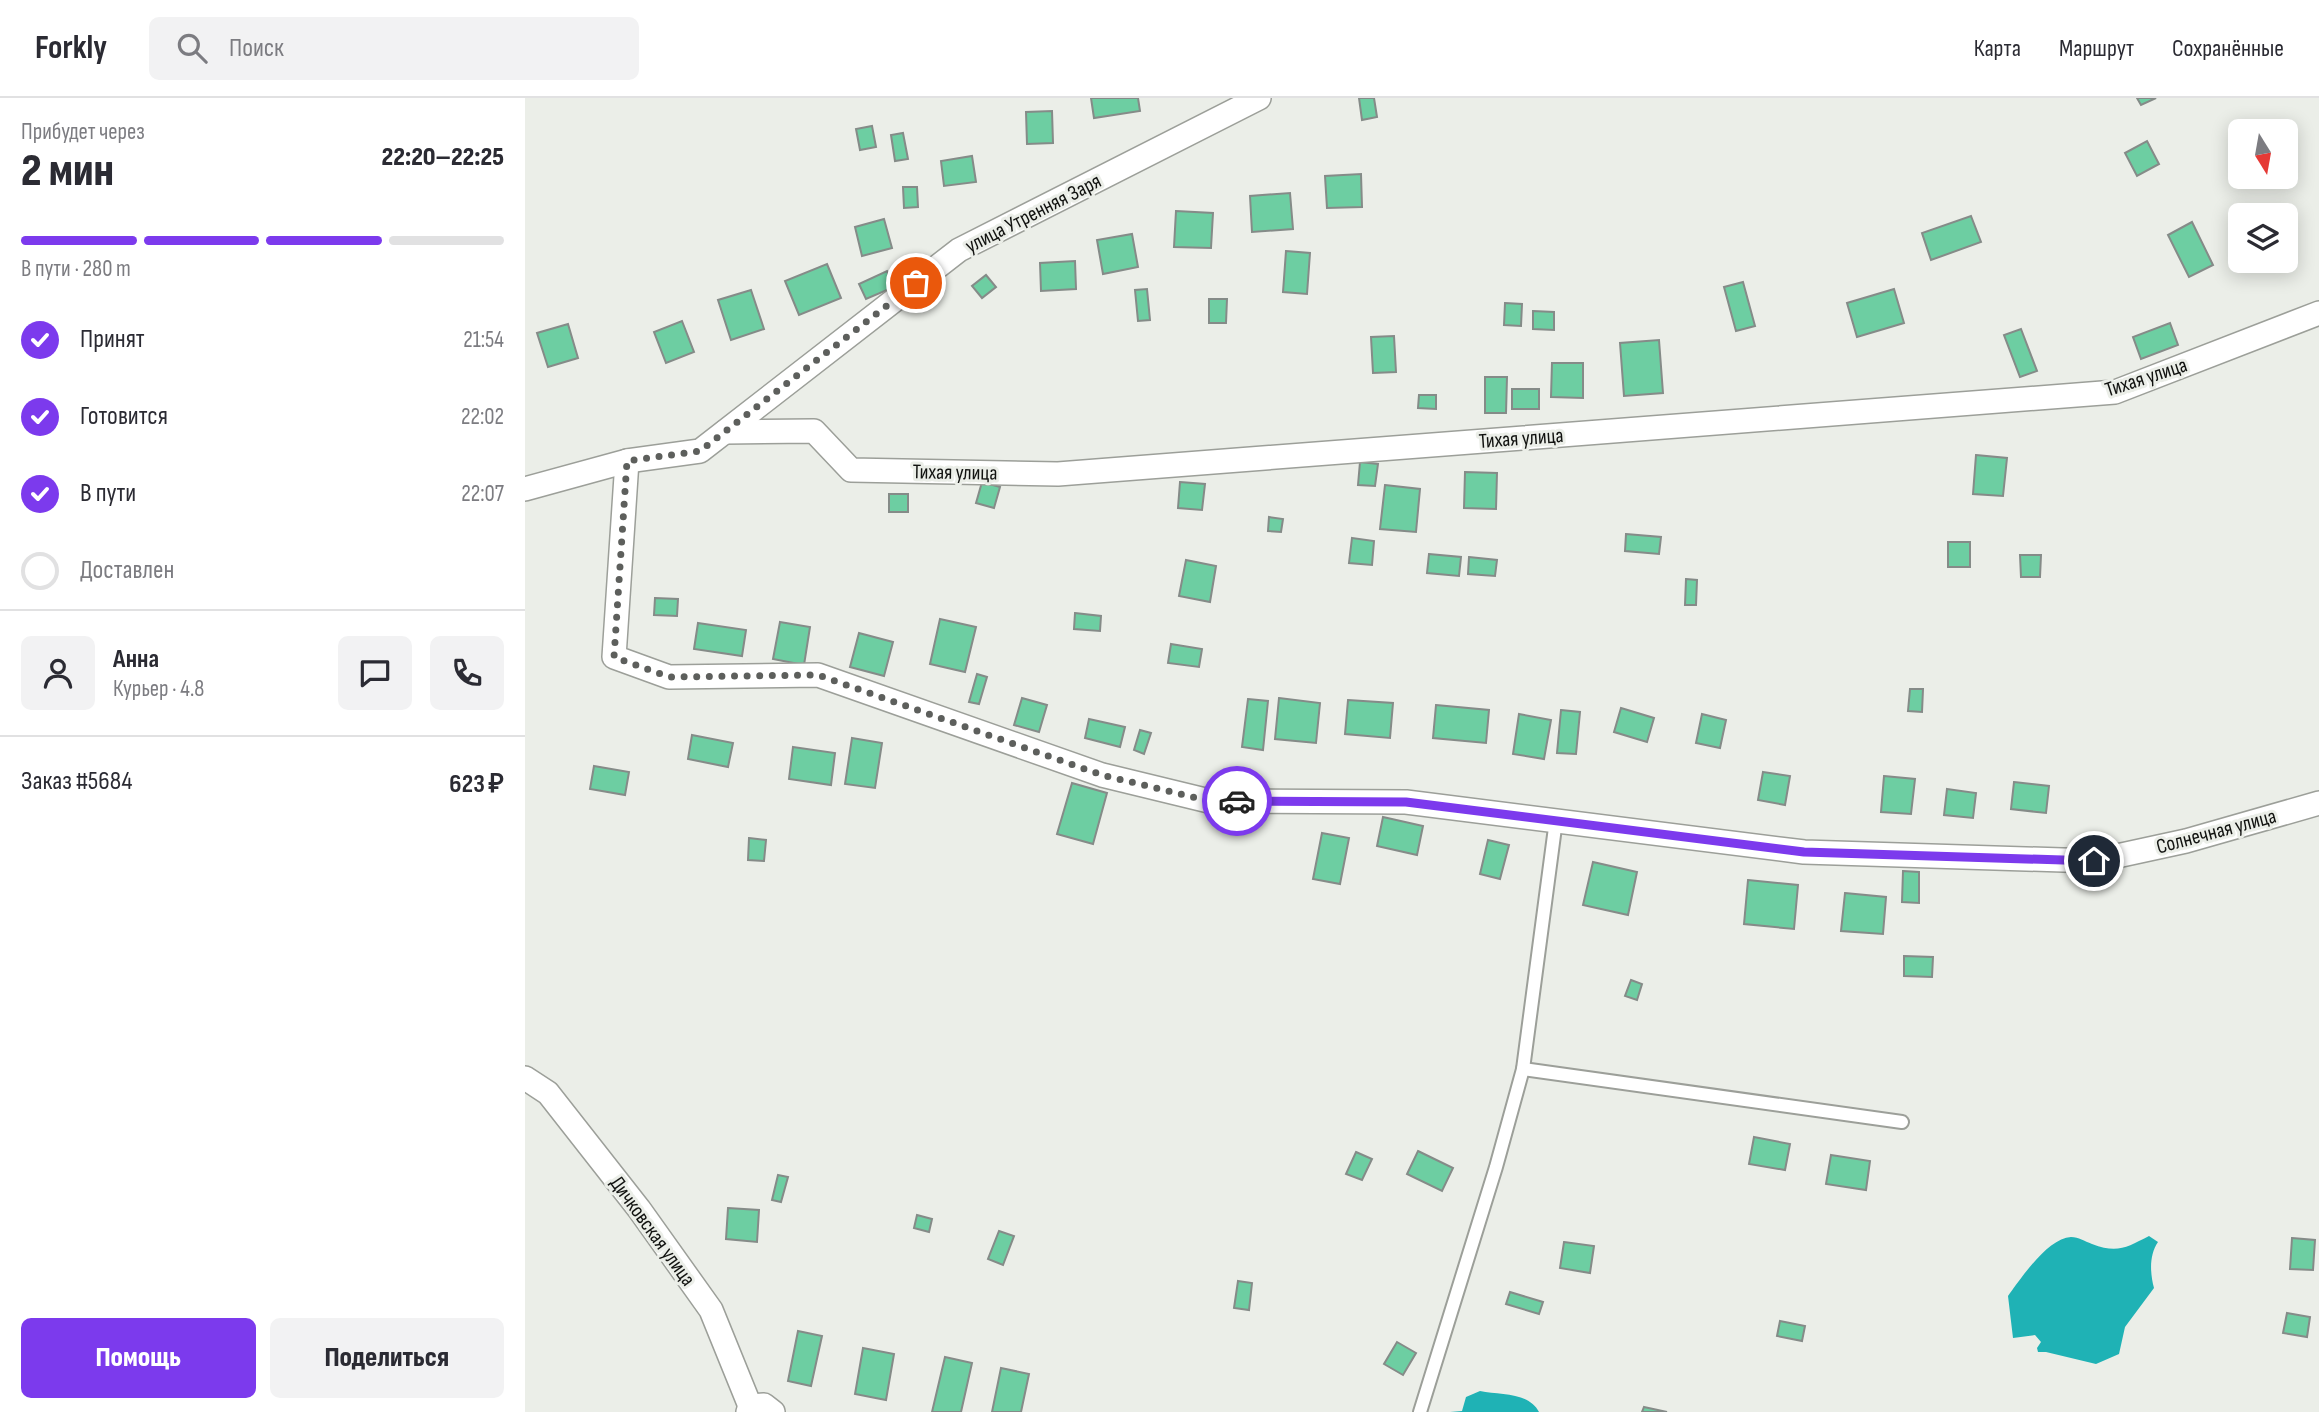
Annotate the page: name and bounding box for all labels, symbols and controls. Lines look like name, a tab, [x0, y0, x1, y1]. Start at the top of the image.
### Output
search box	[149, 17, 639, 80]
text: Forkly	[35, 28, 107, 68]
icon: search	[173, 29, 211, 67]
text: Поиск	[229, 33, 284, 64]
text: Карта	[1974, 34, 2021, 63]
text: Маршрут	[2059, 34, 2134, 63]
text: Сохранённые	[2172, 34, 2284, 63]
text: Прибудет через	[21, 118, 145, 146]
north arrow	[2228, 119, 2298, 189]
map controls	[2228, 119, 2298, 273]
text: 22:20–22:25	[382, 142, 504, 173]
text: 2 мин	[21, 144, 114, 199]
street label: улица Утренняя Заря	[961, 168, 1105, 258]
button: layers	[2228, 203, 2298, 273]
pin	[886, 253, 946, 313]
text: В пути · 280 m	[21, 255, 131, 283]
icon: bag	[897, 264, 935, 302]
icon: check	[21, 321, 59, 359]
text: Принят	[80, 324, 145, 355]
text: 21:54	[463, 326, 504, 354]
street label: Тихая улица	[2102, 352, 2190, 402]
icon: check	[21, 398, 59, 436]
text: Готовится	[80, 401, 168, 432]
text: 22:02	[461, 403, 504, 431]
street label: Тихая улица	[1478, 423, 1564, 454]
street label: Тихая улица	[912, 459, 998, 486]
icon: check	[21, 475, 59, 513]
text: В пути	[80, 478, 136, 509]
text: 22:07	[461, 480, 504, 508]
text: Доставлен	[80, 555, 174, 586]
button: person	[21, 636, 95, 710]
button: chat	[338, 636, 412, 710]
button: phone	[430, 636, 504, 710]
text: Анна	[113, 644, 159, 675]
text: Курьер · 4.8	[113, 675, 204, 703]
text: Заказ #5684	[21, 766, 132, 797]
courier	[1202, 766, 1272, 836]
text: 623 ₽	[449, 769, 504, 800]
icon: car	[1218, 782, 1256, 820]
street label: Солнечная улица	[2153, 803, 2279, 859]
pin	[2064, 831, 2124, 891]
icon: home	[2075, 842, 2113, 880]
street label: Дичковская улица	[605, 1172, 701, 1291]
button: Помощь	[21, 1318, 256, 1398]
button: Поделиться	[270, 1318, 504, 1398]

